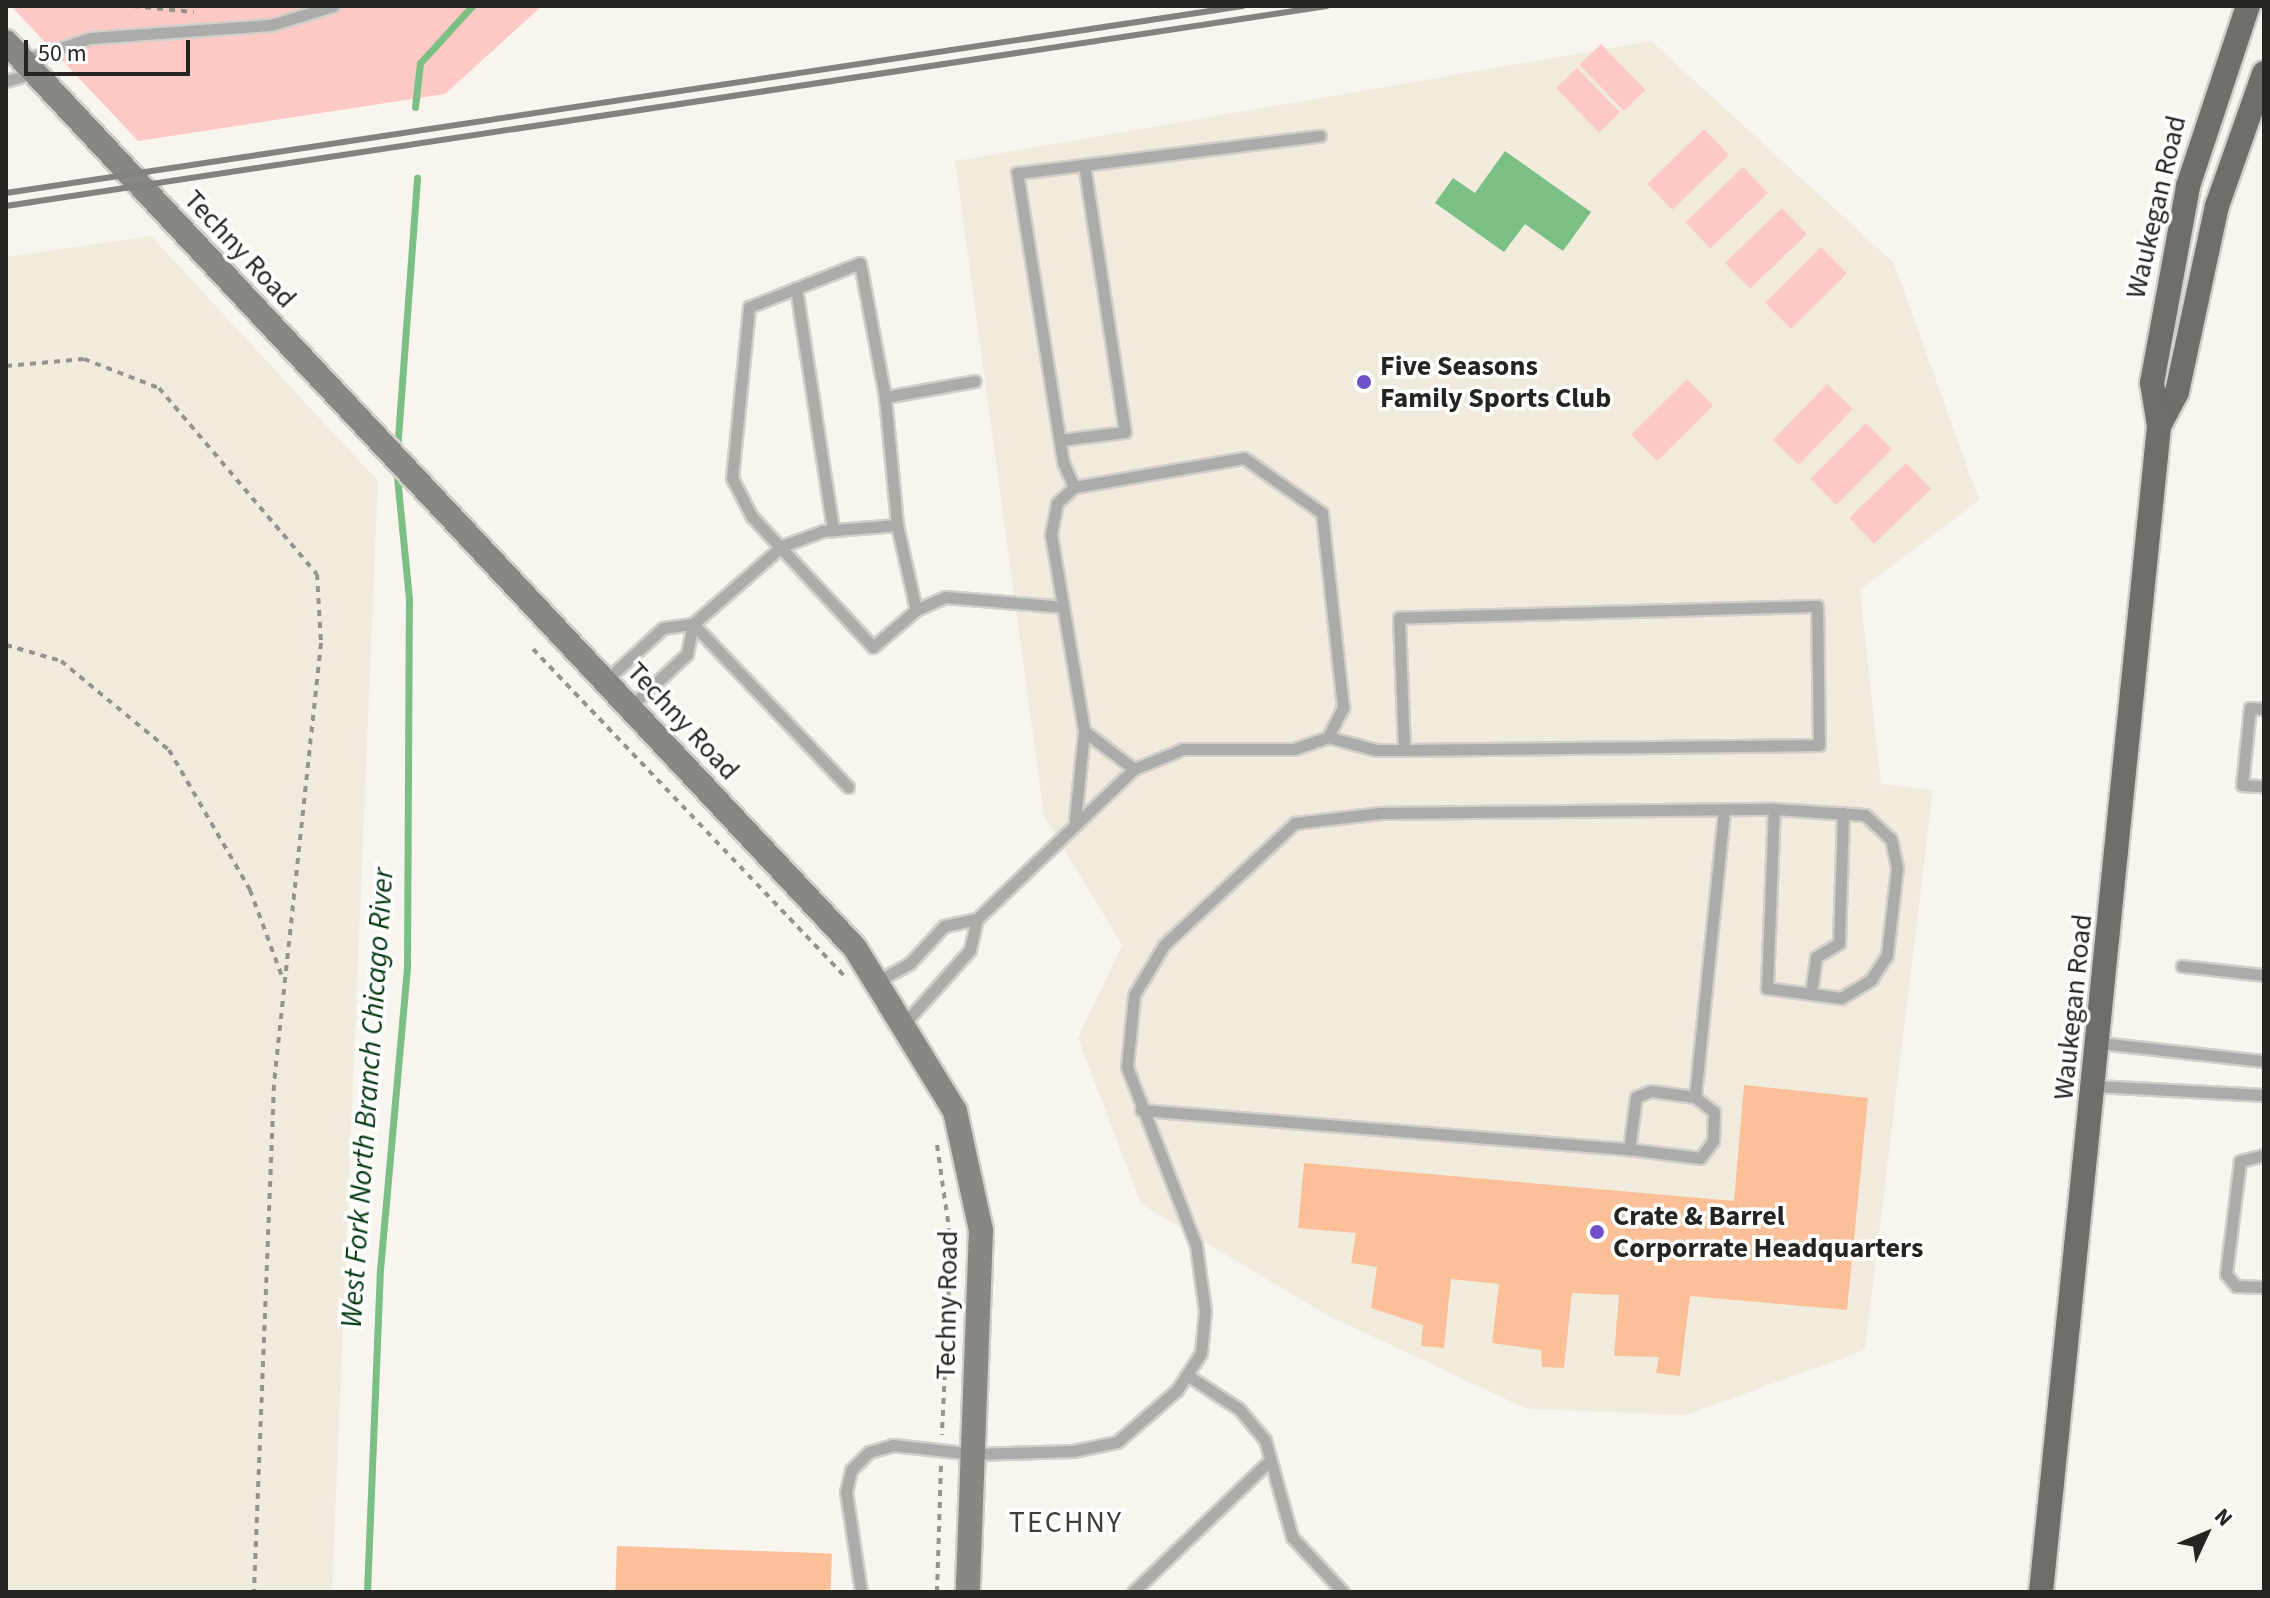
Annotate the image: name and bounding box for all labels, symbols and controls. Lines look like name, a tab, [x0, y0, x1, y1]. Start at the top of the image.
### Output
scale bar	[28, 24, 194, 74]
text: 50 m	[38, 36, 87, 71]
street label: Waukegan Road	[2119, 112, 2193, 302]
street label: Techny Road	[177, 183, 303, 315]
place label: Five Seasons Family Sports Club	[1380, 349, 1611, 415]
marker: Five Seasons Family Sports Club	[1355, 373, 1373, 391]
street label: Techny Road	[620, 655, 746, 787]
water label: West Fork North Branch Chicago River	[334, 867, 402, 1329]
street label: Waukegan Road	[2047, 912, 2099, 1102]
place label: Crate & Barrel Corporrate Headquarters	[1613, 1199, 1923, 1265]
marker: Crate & Barrel Corporrate Headquarters	[1588, 1223, 1606, 1241]
street label: Techny Road	[929, 1230, 965, 1380]
north arrow	[2166, 1494, 2246, 1574]
text: N	[2207, 1501, 2240, 1534]
district label: TECHNY	[1009, 1505, 1123, 1541]

